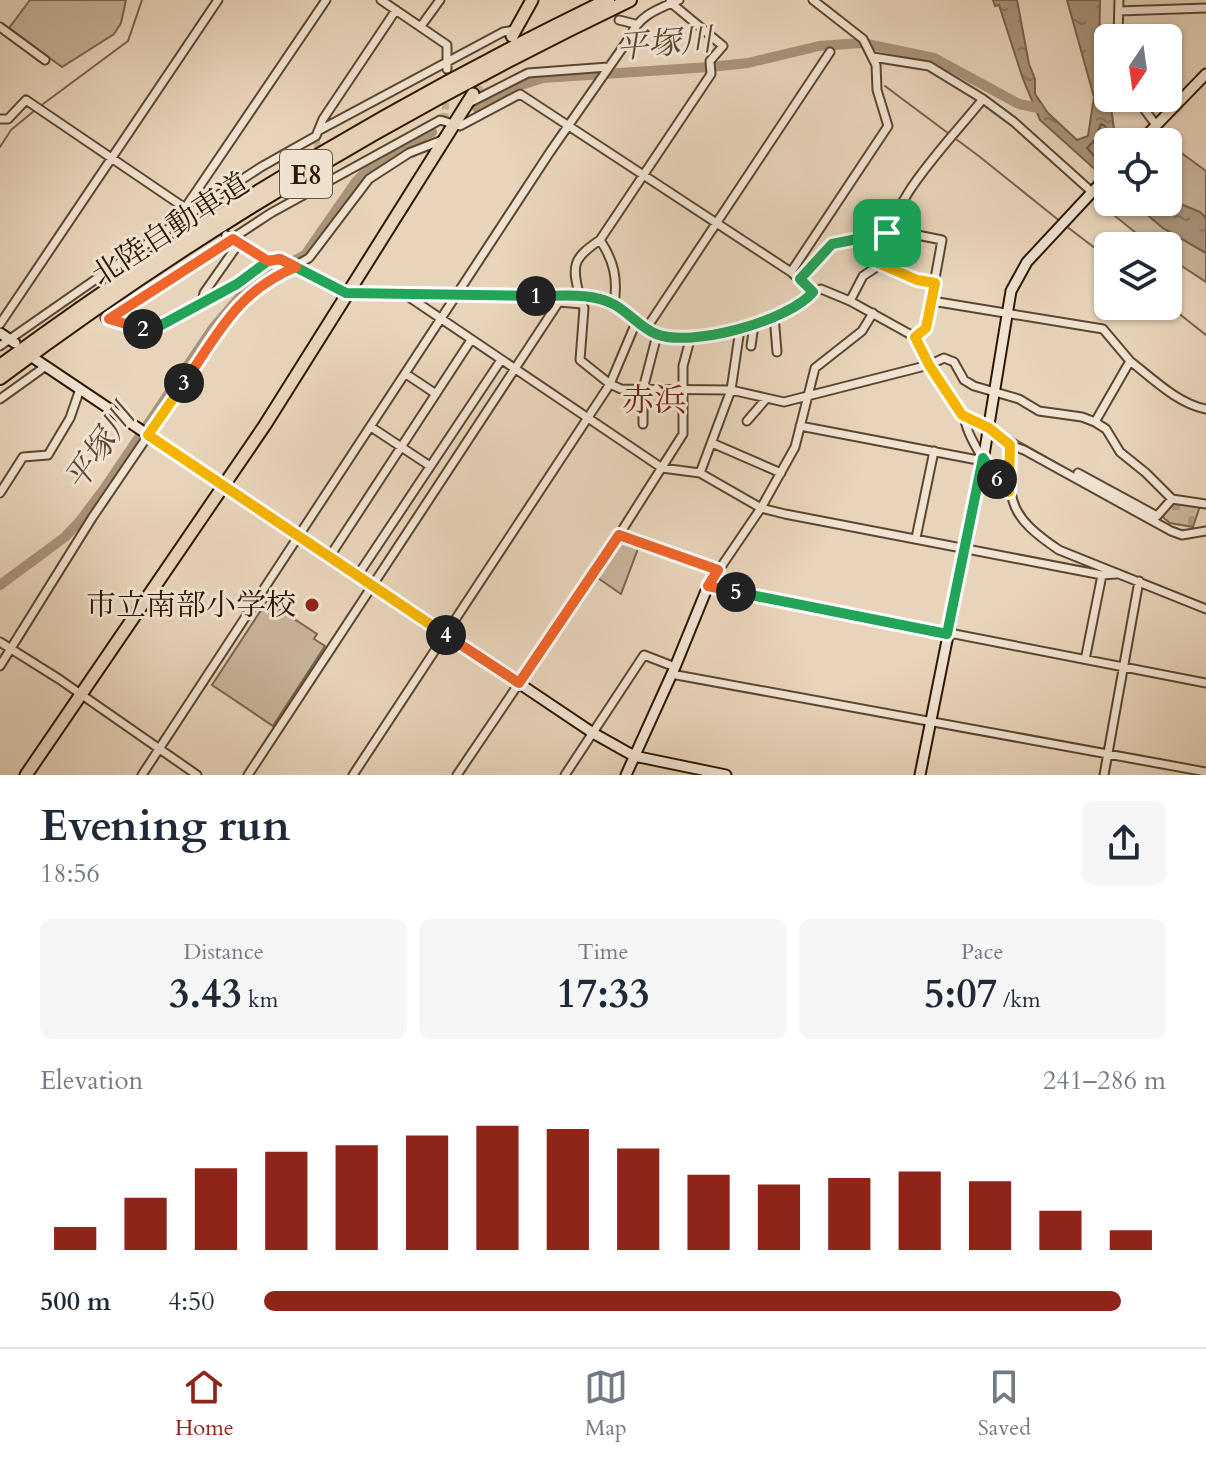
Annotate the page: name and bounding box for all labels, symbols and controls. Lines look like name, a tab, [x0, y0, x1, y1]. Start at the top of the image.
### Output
water label: 平塚川	[614, 18, 717, 70]
north arrow	[1094, 24, 1182, 112]
map controls	[1094, 24, 1182, 320]
button: locate	[1094, 128, 1182, 216]
road number: E8	[280, 150, 332, 198]
street label: 北陸自動車道	[84, 163, 257, 296]
pin	[853, 199, 921, 267]
icon: arrive	[865, 211, 909, 255]
button: layers	[1094, 232, 1182, 320]
pin: 1	[516, 276, 556, 316]
text: 1	[530, 281, 542, 311]
pin: 2	[123, 309, 163, 349]
text: 2	[137, 314, 149, 344]
pin: 3	[164, 363, 204, 403]
text: 3	[178, 368, 190, 398]
district label: 赤浜	[622, 379, 686, 423]
water label: 平塚川	[54, 393, 147, 500]
pin: 6	[977, 459, 1017, 499]
text: 6	[991, 464, 1003, 494]
pin: 5	[716, 572, 756, 612]
text: 5	[730, 577, 742, 607]
place label: 市立南部小学校	[86, 585, 296, 626]
marker: 市立南部小学校	[303, 596, 321, 614]
pin: 4	[426, 615, 466, 655]
text: 4	[440, 620, 452, 650]
text: Evening run	[40, 796, 290, 856]
button: share	[1082, 801, 1166, 885]
text: 18:56	[40, 856, 100, 891]
text: Distance	[183, 937, 264, 967]
text: Time	[578, 937, 628, 967]
text: Pace	[961, 937, 1004, 967]
text: 3.43	[169, 967, 242, 1022]
text: 17:33	[556, 967, 650, 1022]
text: 5:07	[924, 967, 997, 1022]
text: km	[242, 985, 278, 1015]
text: /km	[997, 985, 1041, 1015]
text: Elevation	[40, 1063, 143, 1098]
text: 241–286 m	[1043, 1063, 1166, 1098]
text: 500 m	[40, 1284, 111, 1319]
text: 4:50	[168, 1284, 215, 1319]
tab: Home	[175, 1365, 234, 1443]
tab: Map	[584, 1365, 628, 1443]
tab: Saved	[978, 1365, 1031, 1443]

